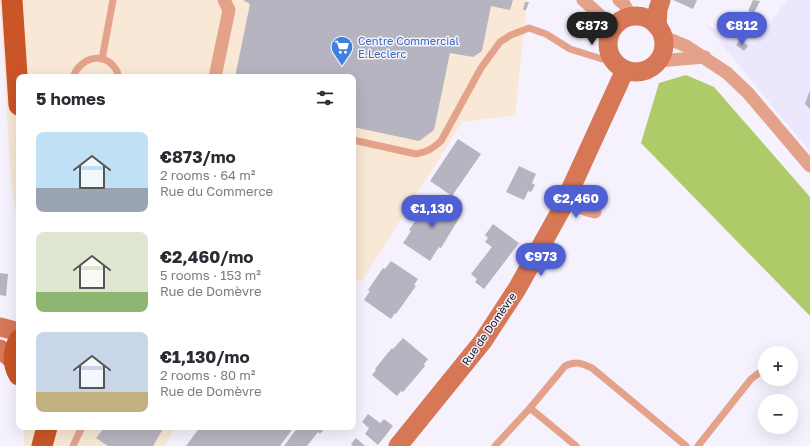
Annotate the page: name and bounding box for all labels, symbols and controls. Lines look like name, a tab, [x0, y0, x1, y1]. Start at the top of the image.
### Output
pin: €873	[568, 12, 616, 46]
pin: €812	[718, 12, 766, 46]
text: €873	[576, 17, 608, 33]
text: €812	[726, 17, 758, 33]
supermarket icon: Centre Commercial E.Leclerc	[329, 34, 355, 67]
place label: Centre Commercial E.Leclerc	[358, 34, 459, 60]
icon: filters	[314, 87, 336, 109]
text: 5 homes	[36, 88, 106, 109]
text: €873/mo	[160, 146, 236, 167]
icon: home	[68, 148, 116, 196]
text: 2 rooms · 64 m²	[160, 167, 255, 183]
text: Rue du Commerce	[160, 183, 273, 199]
pin: €2,460	[543, 185, 609, 219]
text: €2,460	[553, 190, 599, 206]
pin: €1,130	[399, 195, 465, 229]
text: €1,130	[410, 200, 454, 216]
pin: €973	[517, 243, 565, 277]
text: €2,460/mo	[160, 246, 254, 267]
icon: home	[68, 248, 116, 296]
text: €973	[525, 248, 557, 264]
text: 5 rooms · 153 m²	[160, 267, 261, 283]
text: Rue de Domèvre	[160, 283, 261, 299]
street label: Rue de Domèvre	[459, 290, 519, 368]
text: €1,130/mo	[160, 346, 250, 367]
map controls	[758, 346, 798, 434]
button: +	[758, 346, 798, 386]
icon: home	[68, 348, 116, 396]
text: 2 rooms · 80 m²	[160, 367, 256, 383]
text: Rue de Domèvre	[160, 383, 261, 399]
button: −	[758, 394, 798, 434]

